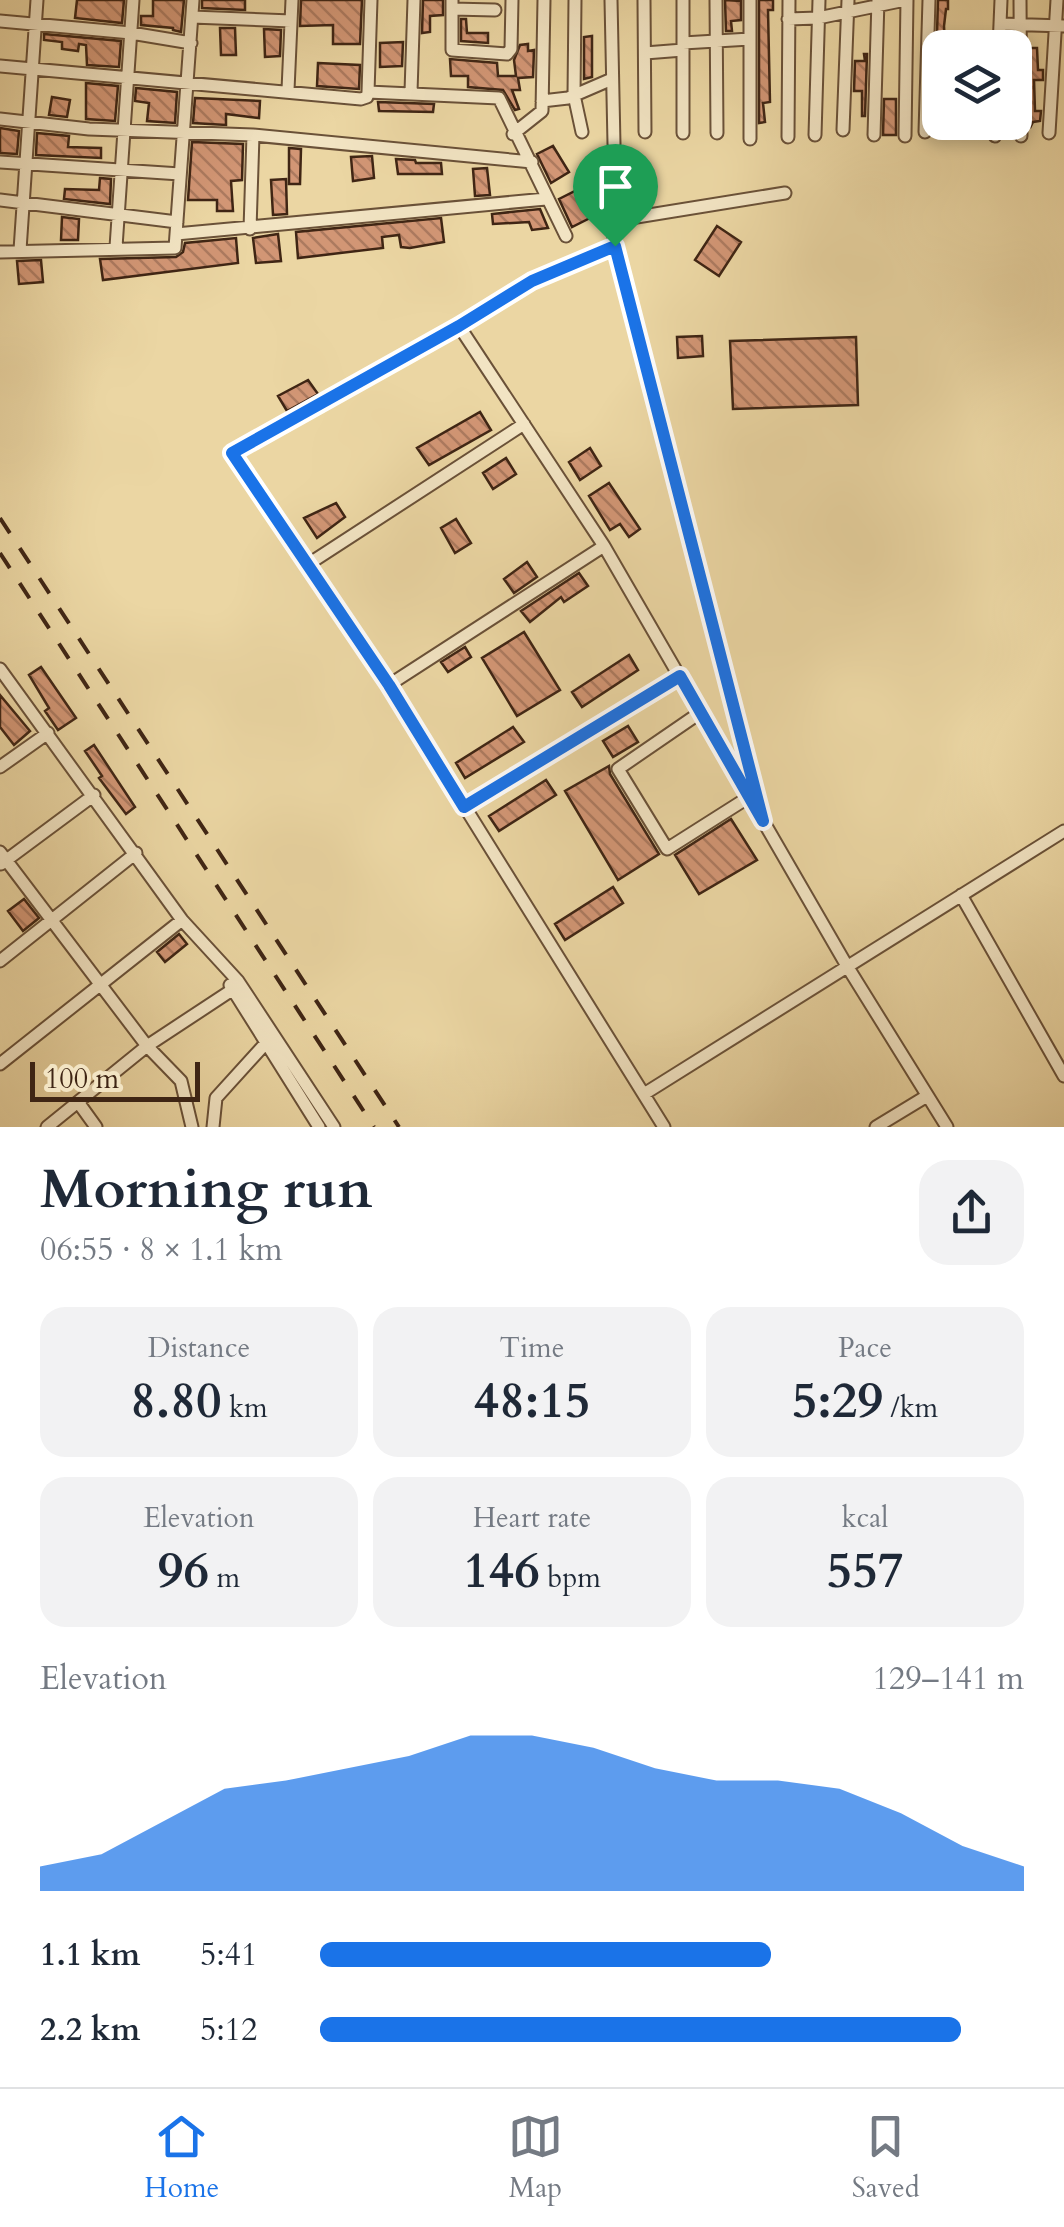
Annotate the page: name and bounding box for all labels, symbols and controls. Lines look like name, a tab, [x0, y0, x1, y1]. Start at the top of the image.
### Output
map controls	[922, 30, 1032, 140]
button: layers	[922, 30, 1032, 140]
pin	[573, 144, 658, 247]
icon: arrive	[588, 159, 643, 214]
scale bar	[30, 1057, 200, 1102]
text: 100 m	[45, 1060, 119, 1098]
text: Morning run	[40, 1153, 373, 1227]
button: share	[919, 1160, 1024, 1265]
text: 06:55 · 8 × 1.1 km	[40, 1228, 283, 1272]
text: Distance	[148, 1329, 250, 1367]
text: Time	[500, 1329, 564, 1367]
text: Pace	[838, 1329, 892, 1367]
text: 8.80	[130, 1367, 222, 1435]
text: 48:15	[474, 1367, 590, 1435]
text: 5:29	[792, 1367, 883, 1435]
text: km	[222, 1389, 268, 1427]
text: /km	[883, 1389, 938, 1427]
text: Elevation	[143, 1499, 255, 1537]
text: Heart rate	[473, 1499, 591, 1537]
text: kcal	[842, 1499, 888, 1537]
text: 96	[158, 1537, 209, 1605]
text: 146	[463, 1537, 540, 1605]
text: 557	[827, 1537, 903, 1605]
text: m	[209, 1559, 240, 1597]
text: bpm	[540, 1559, 601, 1597]
text: Elevation	[40, 1657, 167, 1701]
text: 129–141 m	[872, 1657, 1024, 1701]
text: 1.1 km	[40, 1933, 140, 1977]
text: 5:41	[200, 1933, 257, 1977]
text: 2.2 km	[40, 2008, 140, 2052]
text: 5:12	[200, 2008, 257, 2052]
tab: Home	[144, 2109, 219, 2207]
tab: Map	[508, 2109, 563, 2207]
tab: Saved	[852, 2109, 920, 2207]

